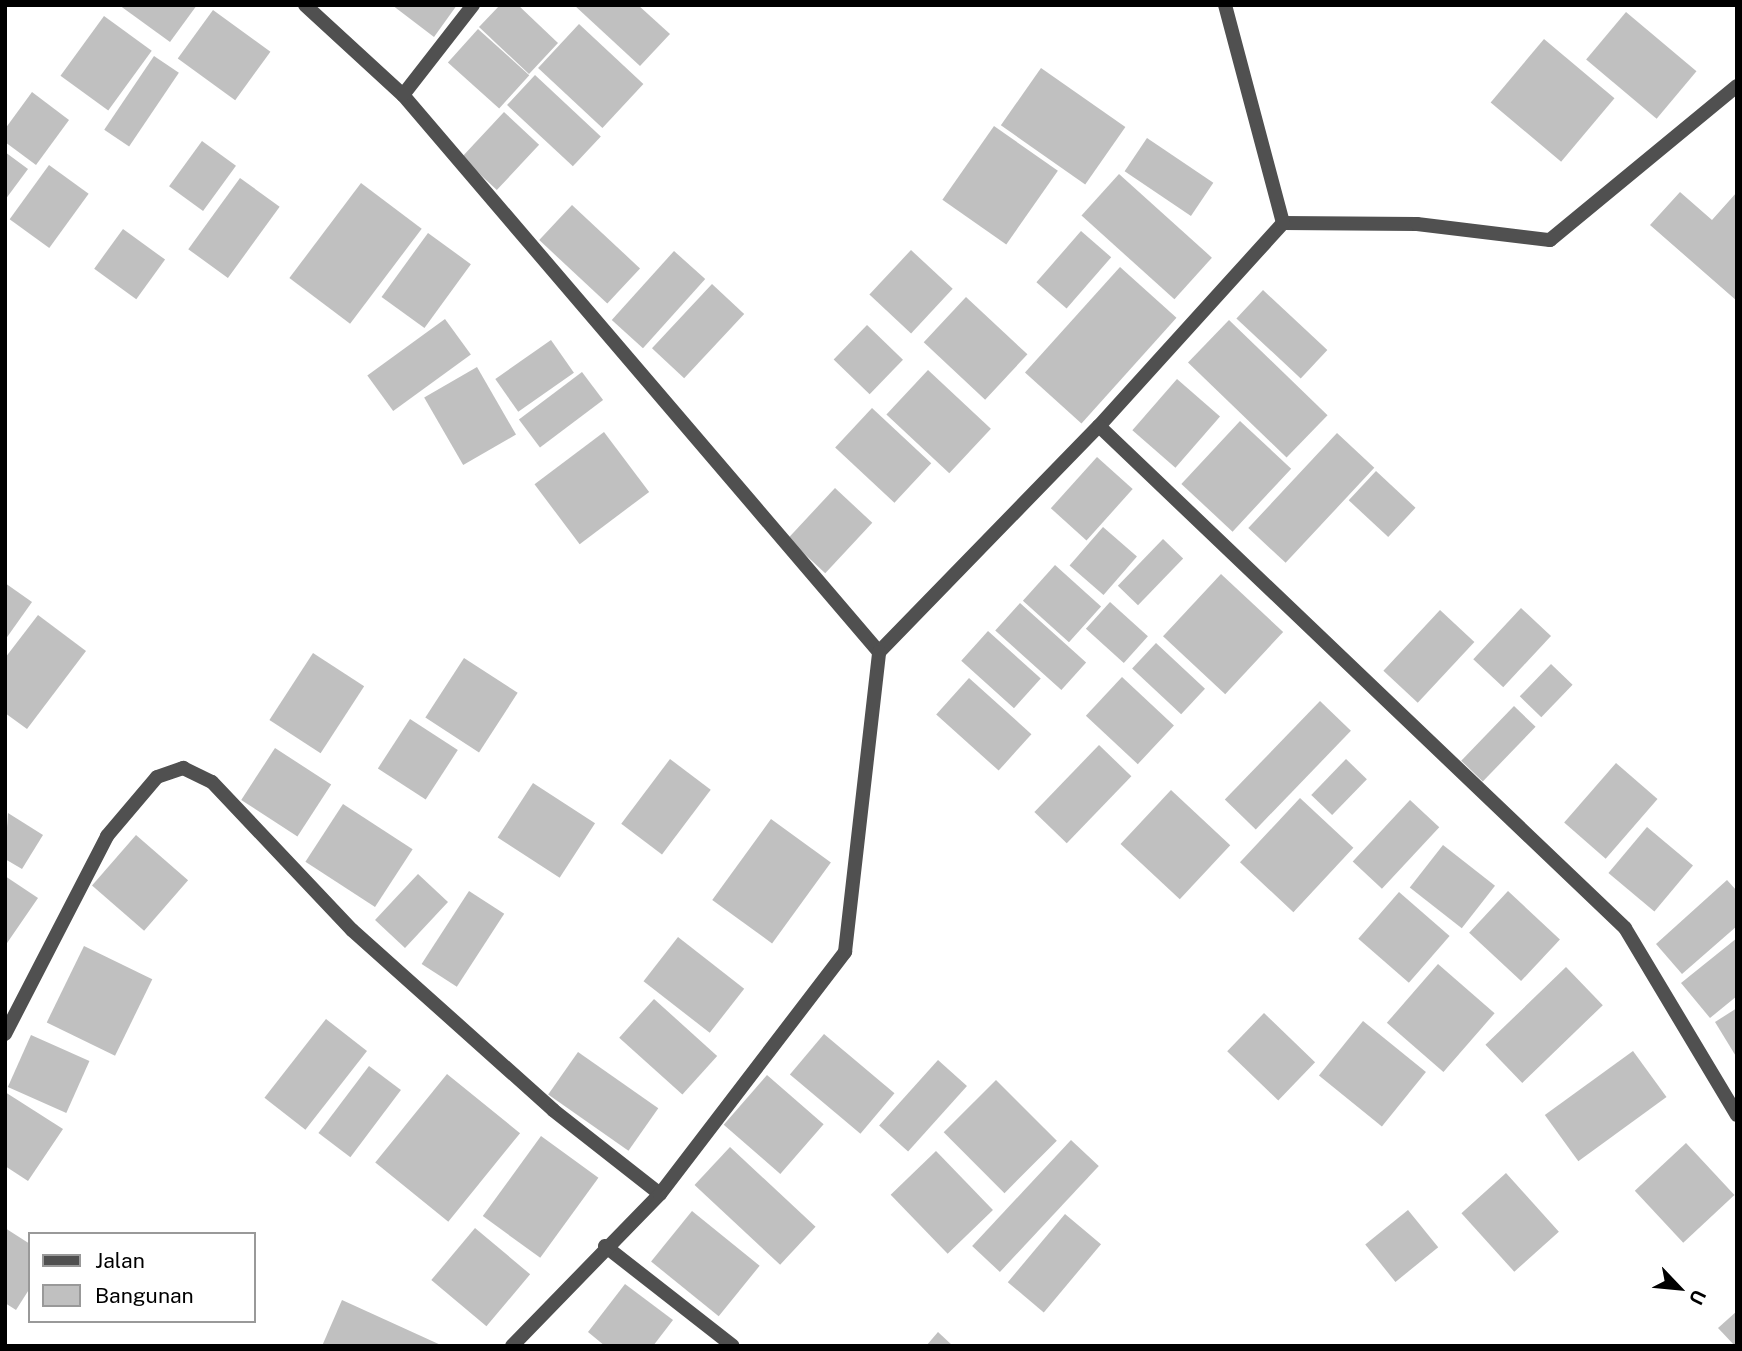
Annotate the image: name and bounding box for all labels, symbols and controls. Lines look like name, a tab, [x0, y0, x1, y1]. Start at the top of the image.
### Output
legend	[28, 1232, 256, 1323]
text: Jalan	[95, 1248, 145, 1273]
north arrow	[1644, 1253, 1714, 1323]
text: Bangunan	[95, 1283, 194, 1308]
text: U	[1685, 1286, 1711, 1308]

